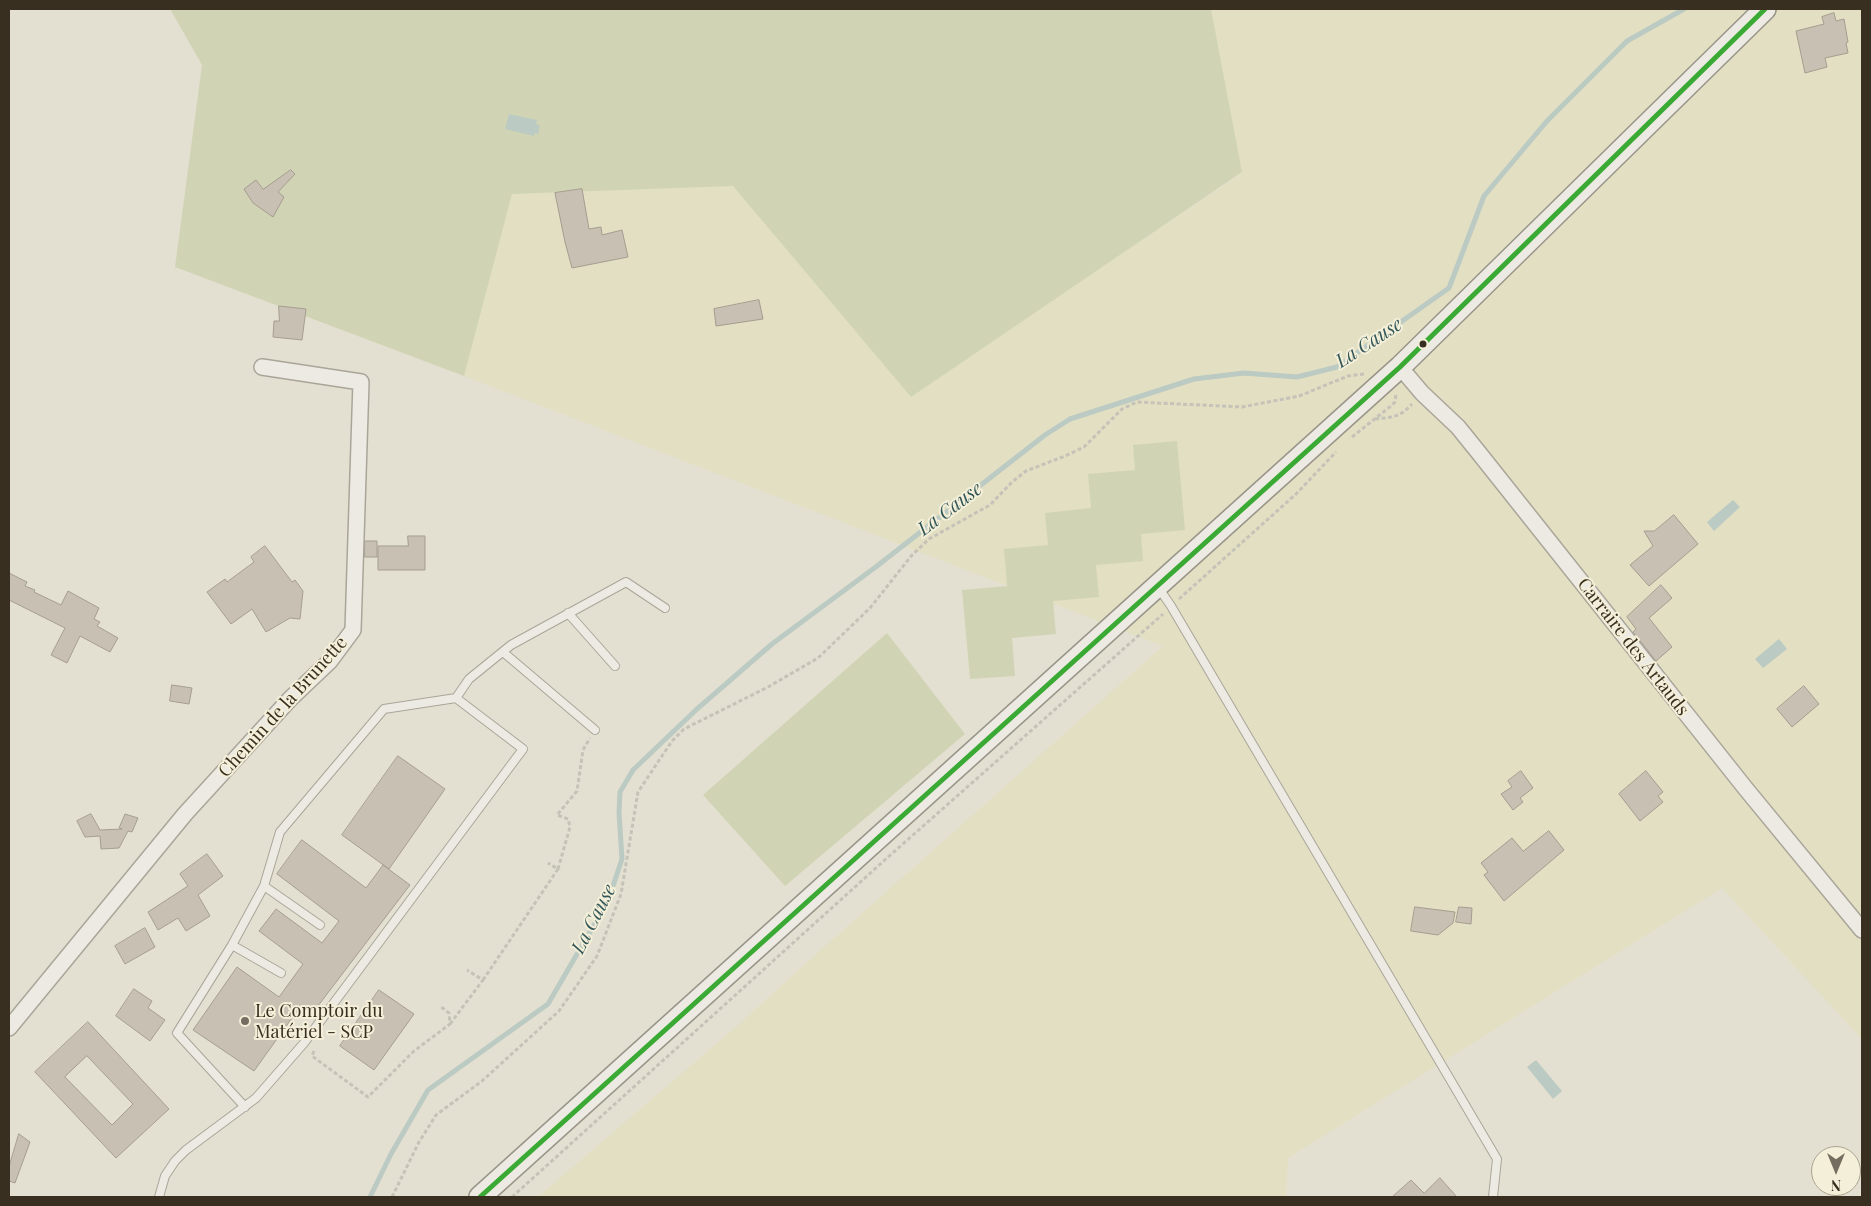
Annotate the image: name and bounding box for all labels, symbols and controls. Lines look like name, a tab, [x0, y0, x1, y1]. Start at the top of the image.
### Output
water label: La Cause	[1331, 313, 1407, 373]
unlabelled marker	[1418, 339, 1428, 349]
water label: La Cause	[913, 477, 987, 541]
street label: Carraire des Artauds	[1573, 574, 1693, 720]
street label: Chemin de la Brunette	[214, 632, 352, 782]
water label: La Cause	[567, 881, 621, 957]
place label: Le Comptoir du Matériel - SCP	[255, 1000, 383, 1042]
marker: Le Comptoir du Matériel - SCP	[239, 1015, 251, 1027]
north arrow	[1811, 1146, 1861, 1196]
text: N	[1831, 1176, 1841, 1195]

